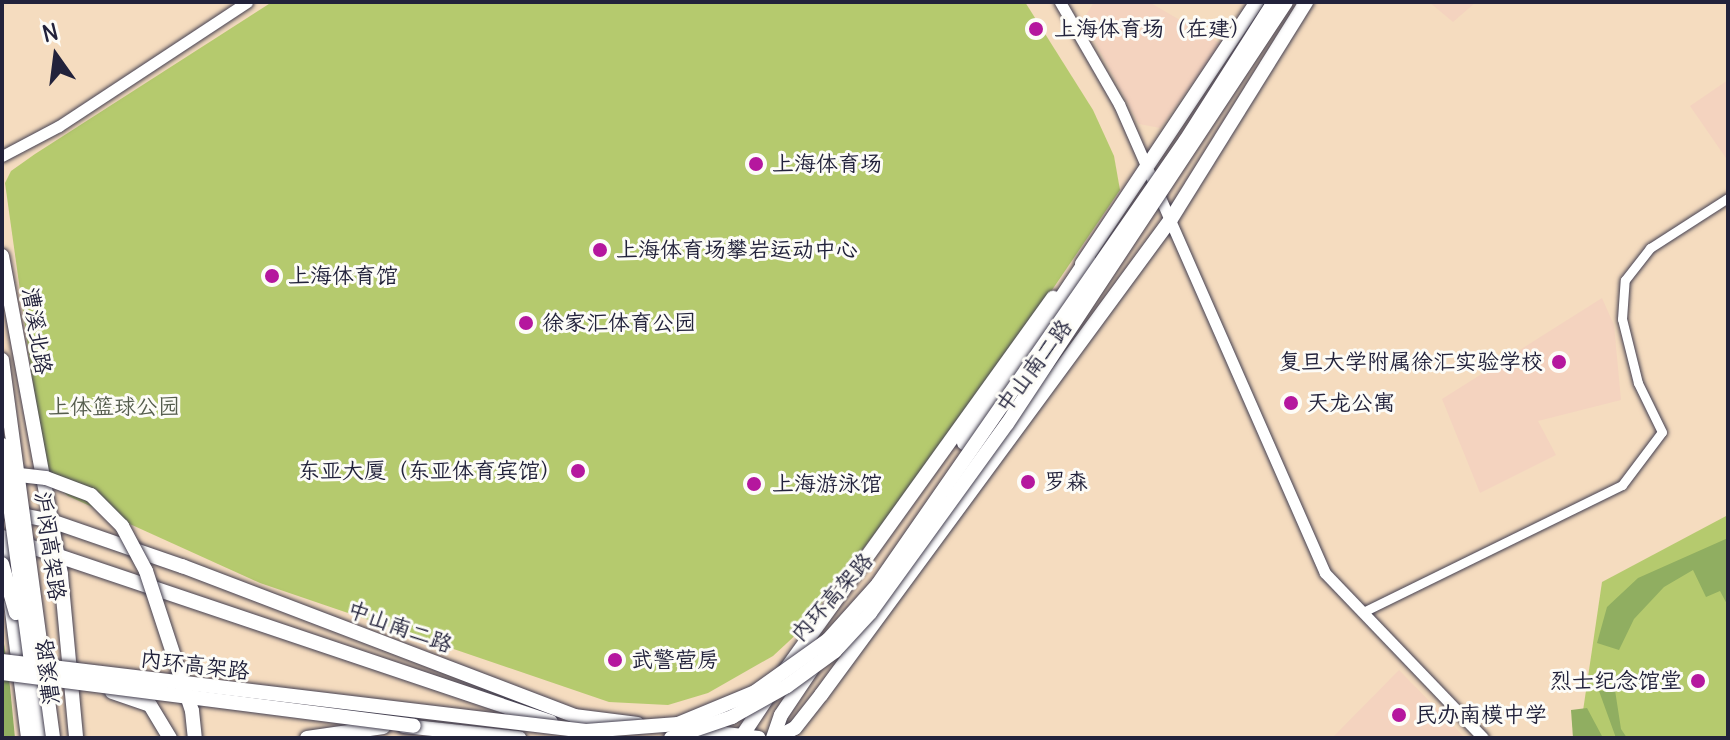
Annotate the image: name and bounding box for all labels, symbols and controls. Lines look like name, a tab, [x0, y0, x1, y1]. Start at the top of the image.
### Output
north arrow	[16, 16, 96, 96]
place label: 上海体育场（在建）	[1054, 16, 1252, 42]
text: N	[39, 17, 61, 48]
marker: 上海体育场（在建）	[1025, 18, 1047, 40]
place label: 上海体育场	[772, 151, 882, 177]
marker: 上海体育场	[747, 155, 765, 173]
place label: 上海体育场攀岩运动中心	[616, 237, 858, 263]
marker: 上海体育场攀岩运动中心	[591, 241, 609, 259]
place label: 上海体育馆	[288, 263, 398, 289]
marker: 上海体育馆	[263, 267, 281, 285]
street label: 漕溪北路	[17, 285, 57, 377]
place label: 徐家汇体育公园	[542, 310, 696, 336]
marker: 徐家汇体育公园	[517, 314, 535, 332]
street label: 中山南二路	[990, 314, 1078, 418]
place label: 复旦大学附属徐汇实验学校	[1279, 349, 1543, 375]
marker: 复旦大学附属徐汇实验学校	[1550, 353, 1568, 371]
place label: 天龙公寓	[1307, 390, 1395, 416]
park label: 上体篮球公园	[48, 394, 180, 420]
marker: 天龙公寓	[1282, 394, 1300, 412]
place label: 东亚大厦（东亚体育宾馆）	[298, 458, 562, 484]
marker: 东亚大厦（东亚体育宾馆）	[569, 462, 587, 480]
place label: 罗森	[1044, 469, 1088, 495]
place label: 上海游泳馆	[772, 471, 882, 497]
marker: 上海游泳馆	[743, 473, 765, 495]
marker: 罗森	[1019, 473, 1037, 491]
street label: 沪闵高架路	[29, 490, 71, 602]
street label: 内环高架路	[785, 547, 879, 647]
street label: 中山南二路	[344, 596, 456, 658]
street label: 漕溪路	[31, 638, 65, 706]
street label: 内环高架路	[139, 645, 251, 685]
place label: 武警营房	[631, 647, 719, 673]
marker: 武警营房	[606, 651, 624, 669]
place label: 烈士纪念馆堂	[1550, 668, 1682, 694]
marker: 烈士纪念馆堂	[1689, 672, 1707, 690]
place label: 民办南模中学	[1415, 702, 1547, 728]
marker: 民办南模中学	[1390, 706, 1408, 724]

